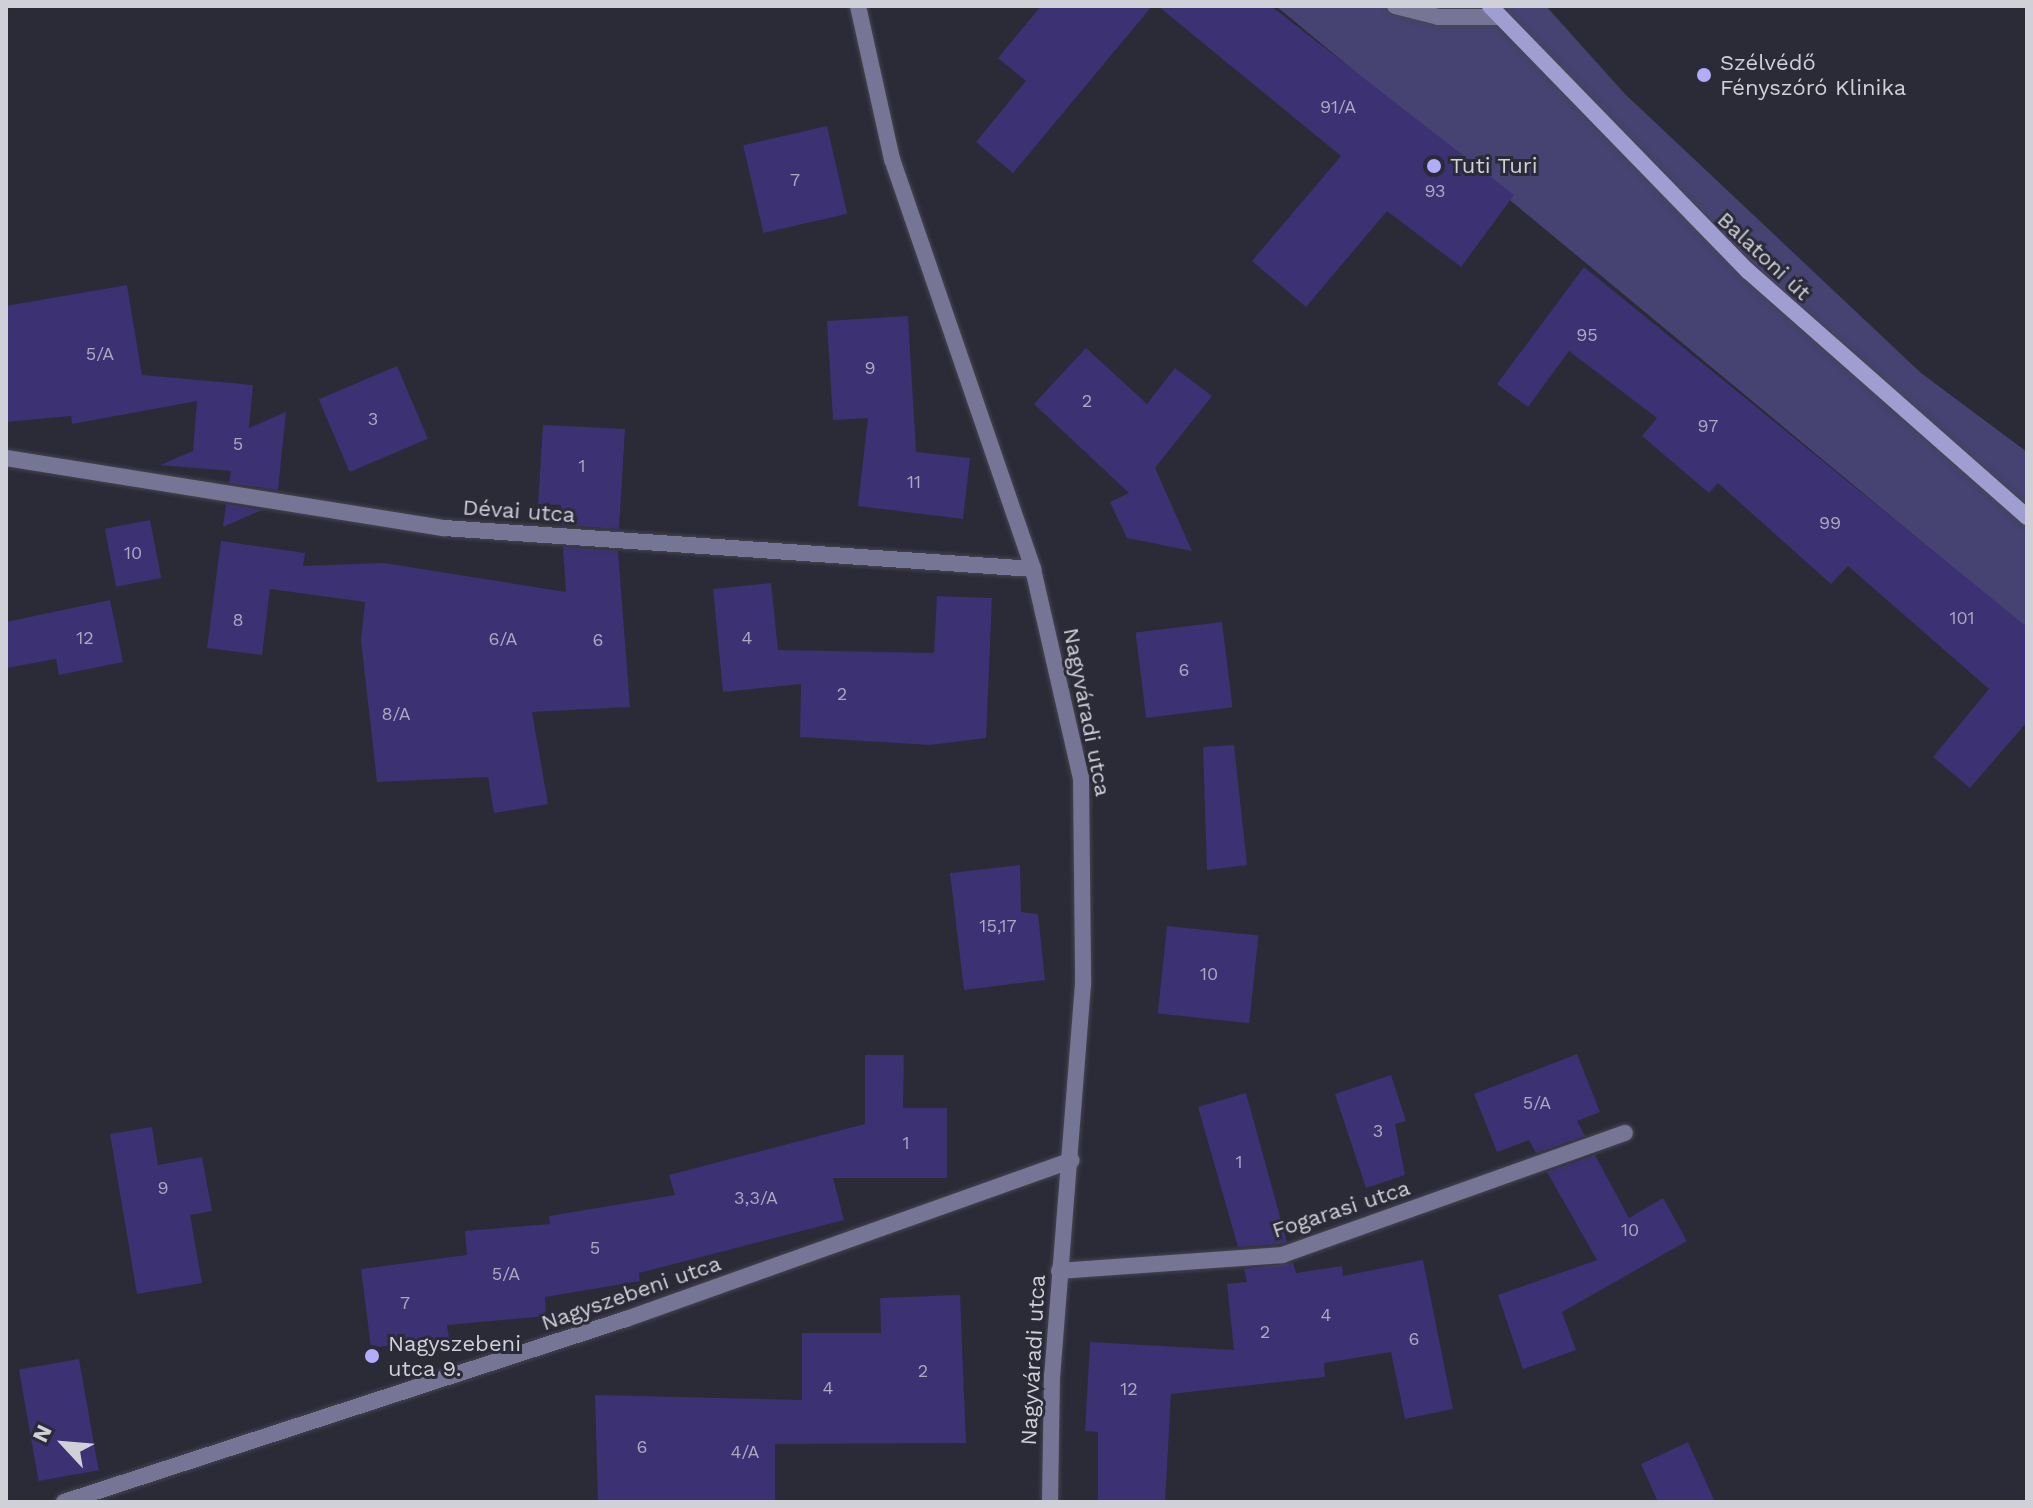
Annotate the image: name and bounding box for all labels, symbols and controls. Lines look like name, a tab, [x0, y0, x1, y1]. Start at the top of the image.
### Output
place label: Szélvédő Fényszóró Klinika	[1720, 49, 1906, 100]
marker: Szélvédő Fényszóró Klinika	[1695, 66, 1713, 84]
house number: 91/A	[1320, 96, 1356, 118]
place label: Tuti Turi	[1450, 153, 1538, 179]
marker: Tuti Turi	[1425, 157, 1443, 175]
house number: 7	[790, 169, 800, 191]
house number: 93	[1424, 180, 1446, 202]
street label: Balatoni út	[1712, 206, 1816, 306]
house number: 95	[1576, 324, 1598, 346]
house number: 5/A	[86, 343, 114, 365]
house number: 9	[864, 357, 876, 379]
house number: 2	[1082, 390, 1092, 412]
house number: 3	[368, 408, 378, 430]
house number: 97	[1698, 415, 1718, 437]
house number: 5	[233, 433, 243, 455]
house number: 1	[578, 455, 586, 477]
house number: 11	[907, 471, 921, 493]
street label: Dévai utca	[462, 494, 576, 528]
house number: 99	[1819, 512, 1841, 534]
house number: 10	[124, 542, 142, 564]
house number: 101	[1949, 607, 1975, 629]
house number: 8	[232, 609, 244, 631]
street label: Nagyváradi utca	[1058, 626, 1116, 798]
house number: 12	[76, 627, 94, 649]
house number: 4	[742, 627, 752, 649]
house number: 6/A	[489, 628, 517, 650]
house number: 6	[593, 629, 603, 651]
house number: 6	[1179, 659, 1189, 681]
house number: 2	[837, 683, 847, 705]
house number: 8/A	[381, 703, 411, 725]
house number: 15,17	[979, 915, 1017, 937]
house number: 10	[1200, 963, 1218, 985]
house number: 5/A	[1523, 1092, 1551, 1114]
house number: 3	[1373, 1120, 1383, 1142]
house number: 1	[902, 1132, 910, 1154]
house number: 1	[1235, 1151, 1243, 1173]
street label: Fogarasi utca	[1269, 1174, 1413, 1244]
house number: 9	[157, 1177, 169, 1199]
house number: 3,3/A	[734, 1187, 778, 1209]
house number: 10	[1621, 1219, 1639, 1241]
house number: 5	[590, 1237, 600, 1259]
street label: Nagyszebeni utca	[538, 1250, 724, 1336]
house number: 5/A	[492, 1263, 520, 1285]
street label: Nagyváradi utca	[1015, 1274, 1051, 1446]
house number: 7	[400, 1292, 410, 1314]
house number: 4	[1321, 1304, 1331, 1326]
house number: 2	[1260, 1321, 1270, 1343]
house number: 6	[1409, 1328, 1419, 1350]
place label: Nagyszebeni utca 9.	[388, 1330, 521, 1382]
marker: Nagyszebeni utca 9.	[363, 1347, 381, 1365]
house number: 2	[918, 1360, 928, 1382]
house number: 4	[823, 1377, 833, 1399]
house number: 12	[1120, 1378, 1138, 1400]
north arrow	[24, 1404, 104, 1484]
text: N	[27, 1420, 57, 1446]
house number: 6	[637, 1436, 647, 1458]
house number: 4/A	[731, 1441, 759, 1463]

